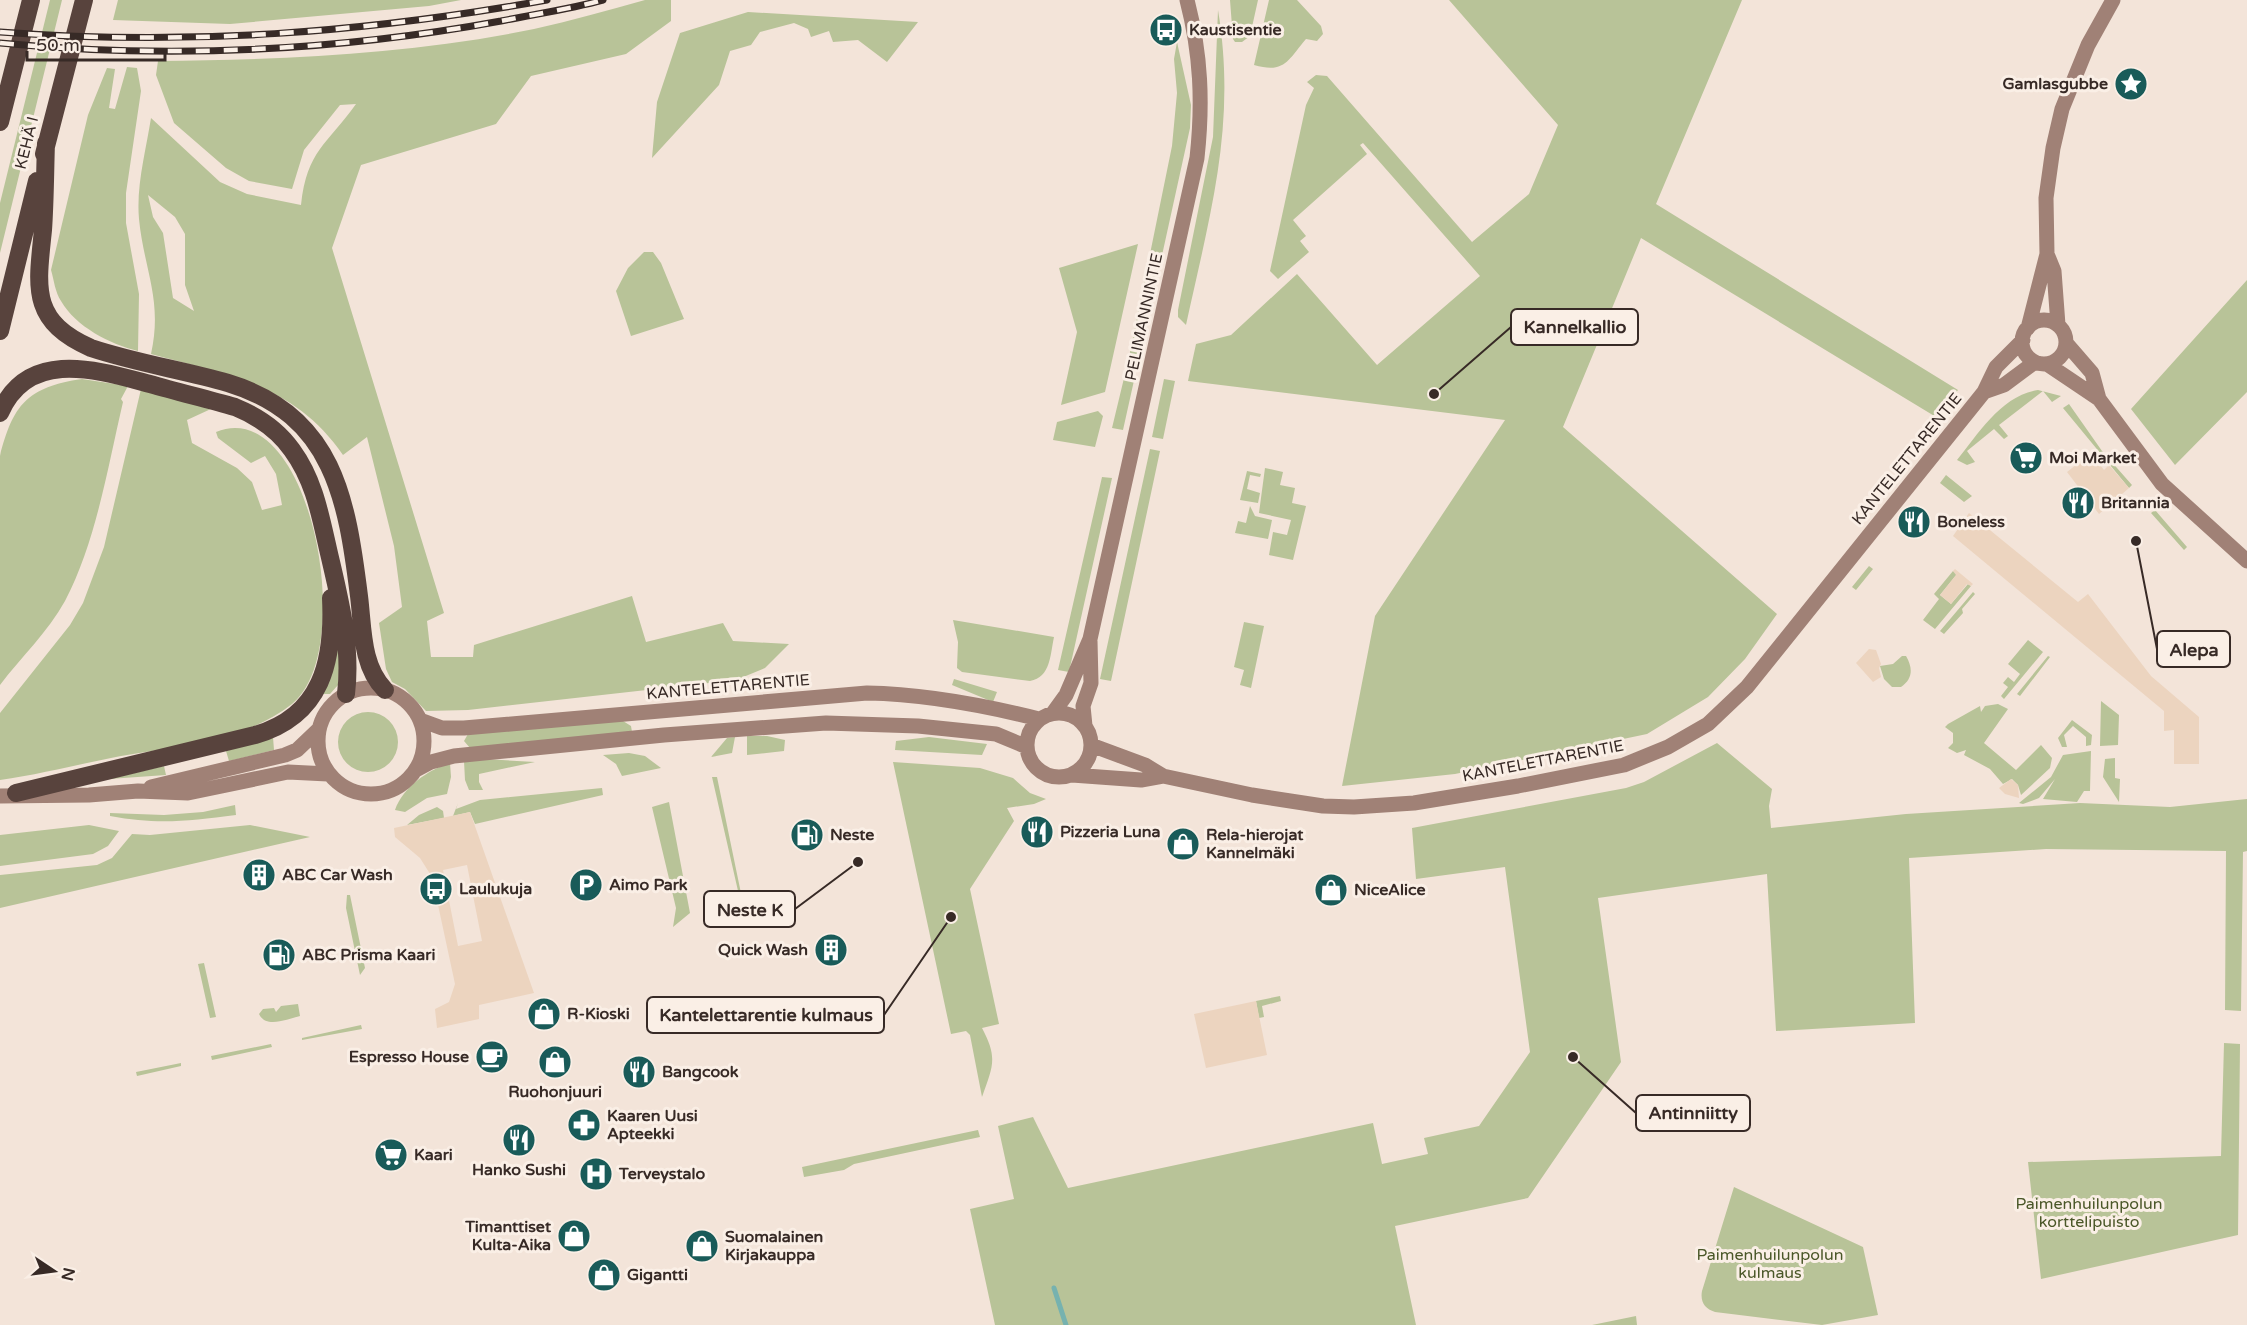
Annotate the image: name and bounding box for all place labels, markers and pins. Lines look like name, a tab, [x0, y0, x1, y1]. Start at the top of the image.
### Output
bus stop icon: Kaustisentie	[1148, 12, 1184, 48]
place label: Kaustisentie	[1189, 20, 1282, 40]
place icon: Gamlasgubbe	[2113, 66, 2149, 102]
place label: Gamlasgubbe	[2002, 74, 2108, 94]
callout: Kannelkallio	[1511, 309, 1638, 345]
supermarket icon: Moi Market	[2008, 440, 2044, 476]
place label: Moi Market	[2049, 448, 2137, 468]
restaurant icon: Britannia	[2060, 485, 2096, 521]
place label: Britannia	[2101, 493, 2170, 513]
restaurant icon: Boneless	[1896, 504, 1932, 540]
place label: Boneless	[1937, 512, 2005, 532]
callout: Alepa	[2157, 631, 2230, 667]
restaurant icon: Pizzeria Luna	[1019, 814, 1055, 850]
fuel station icon: Neste	[789, 817, 825, 853]
place label: Pizzeria Luna	[1060, 822, 1161, 842]
place label: Neste	[830, 825, 874, 845]
place label: Rela-hierojat Kannelmäki	[1206, 825, 1304, 863]
shop icon: Rela-hierojat Kannelmäki	[1165, 826, 1201, 862]
building icon: ABC Car Wash	[241, 857, 277, 893]
place label: ABC Car Wash	[282, 865, 393, 885]
parking icon: Aimo Park	[568, 867, 604, 903]
bus stop icon: Laulukuja	[418, 871, 454, 907]
shop icon: NiceAlice	[1313, 872, 1349, 908]
place label: Aimo Park	[609, 875, 688, 895]
place label: Laulukuja	[459, 879, 532, 899]
place label: NiceAlice	[1354, 880, 1425, 900]
callout: Neste K	[704, 891, 795, 927]
building icon: Quick Wash	[813, 932, 849, 968]
fuel station icon: ABC Prisma Kaari	[261, 937, 297, 973]
place label: Quick Wash	[718, 940, 808, 960]
place label: ABC Prisma Kaari	[302, 945, 435, 965]
shop icon: R-Kioski	[526, 996, 562, 1032]
callout: Kantelettarentie kulmaus	[647, 997, 884, 1033]
place label: R-Kioski	[567, 1004, 630, 1024]
cafe icon: Espresso House	[474, 1039, 510, 1075]
shop icon: Ruohonjuuri	[537, 1044, 573, 1080]
place label: Espresso House	[349, 1047, 469, 1067]
restaurant icon: Bangcook	[621, 1054, 657, 1090]
place label: Bangcook	[662, 1062, 739, 1082]
place label: Ruohonjuuri	[508, 1082, 602, 1102]
callout: Antinniitty	[1636, 1095, 1750, 1131]
place label: Kaaren Uusi Apteekki	[607, 1106, 698, 1144]
pharmacy icon: Kaaren Uusi Apteekki	[566, 1107, 602, 1143]
restaurant icon: Hanko Sushi	[501, 1122, 537, 1158]
supermarket icon: Kaari	[373, 1137, 409, 1173]
place label: Kaari	[414, 1145, 453, 1165]
hospital icon: Terveystalo	[578, 1156, 614, 1192]
place label: Hanko Sushi	[472, 1160, 566, 1180]
place label: Terveystalo	[618, 1164, 706, 1184]
place label: Timanttiset Kulta-Aika	[464, 1217, 552, 1255]
shop icon: Timanttiset Kulta-Aika	[556, 1218, 592, 1254]
place label: Suomalainen Kirjakauppa	[725, 1227, 823, 1265]
shop icon: Suomalainen Kirjakauppa	[684, 1228, 720, 1264]
shop icon: Gigantti	[586, 1257, 622, 1293]
place label: Gigantti	[627, 1265, 688, 1285]

